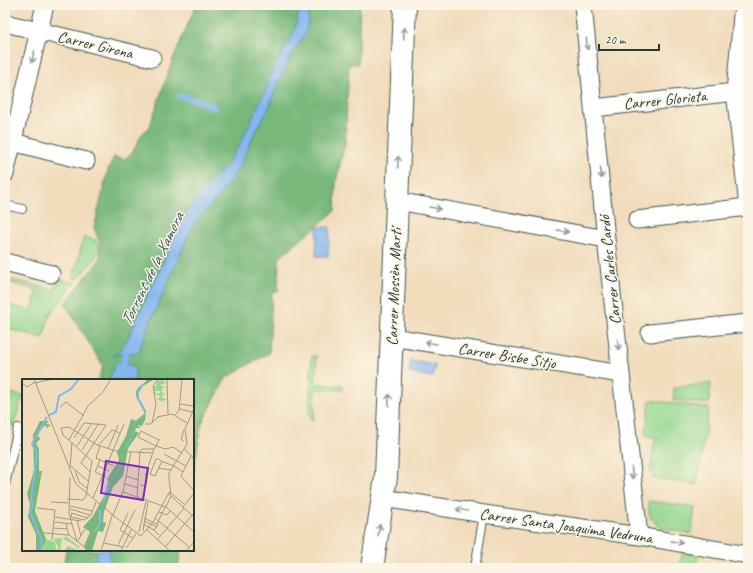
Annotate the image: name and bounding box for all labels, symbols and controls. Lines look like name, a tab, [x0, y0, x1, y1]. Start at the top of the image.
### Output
scale bar	[599, 26, 659, 52]
street label: Carrer Girona	[55, 27, 136, 64]
one-way arrow	[400, 27, 408, 40]
text: 20 m	[605, 32, 627, 48]
one-way arrow	[583, 37, 591, 50]
one-way arrow	[29, 50, 36, 63]
street label: Carrer Glorieta	[623, 86, 709, 114]
one-way arrow	[395, 156, 402, 169]
one-way arrow	[597, 166, 604, 179]
one-way arrow	[428, 204, 441, 212]
water label: Torrent de la Xamora	[116, 208, 189, 329]
street label: Carrer Carles Cardó	[594, 212, 626, 326]
street label: Carrer Mossèn Martí	[382, 225, 406, 346]
one-way arrow	[556, 228, 569, 236]
one-way arrow	[614, 337, 622, 350]
street label: Carrer Bisbe Sitjo	[457, 338, 559, 374]
one-way arrow	[425, 339, 438, 347]
inset map	[22, 379, 194, 551]
one-way arrow	[386, 394, 393, 407]
one-way arrow	[628, 466, 636, 479]
street label: Carrer Santa Joaquima Vedruna	[478, 504, 655, 548]
one-way arrow	[456, 506, 469, 514]
one-way arrow	[375, 523, 383, 536]
one-way arrow	[670, 539, 683, 547]

